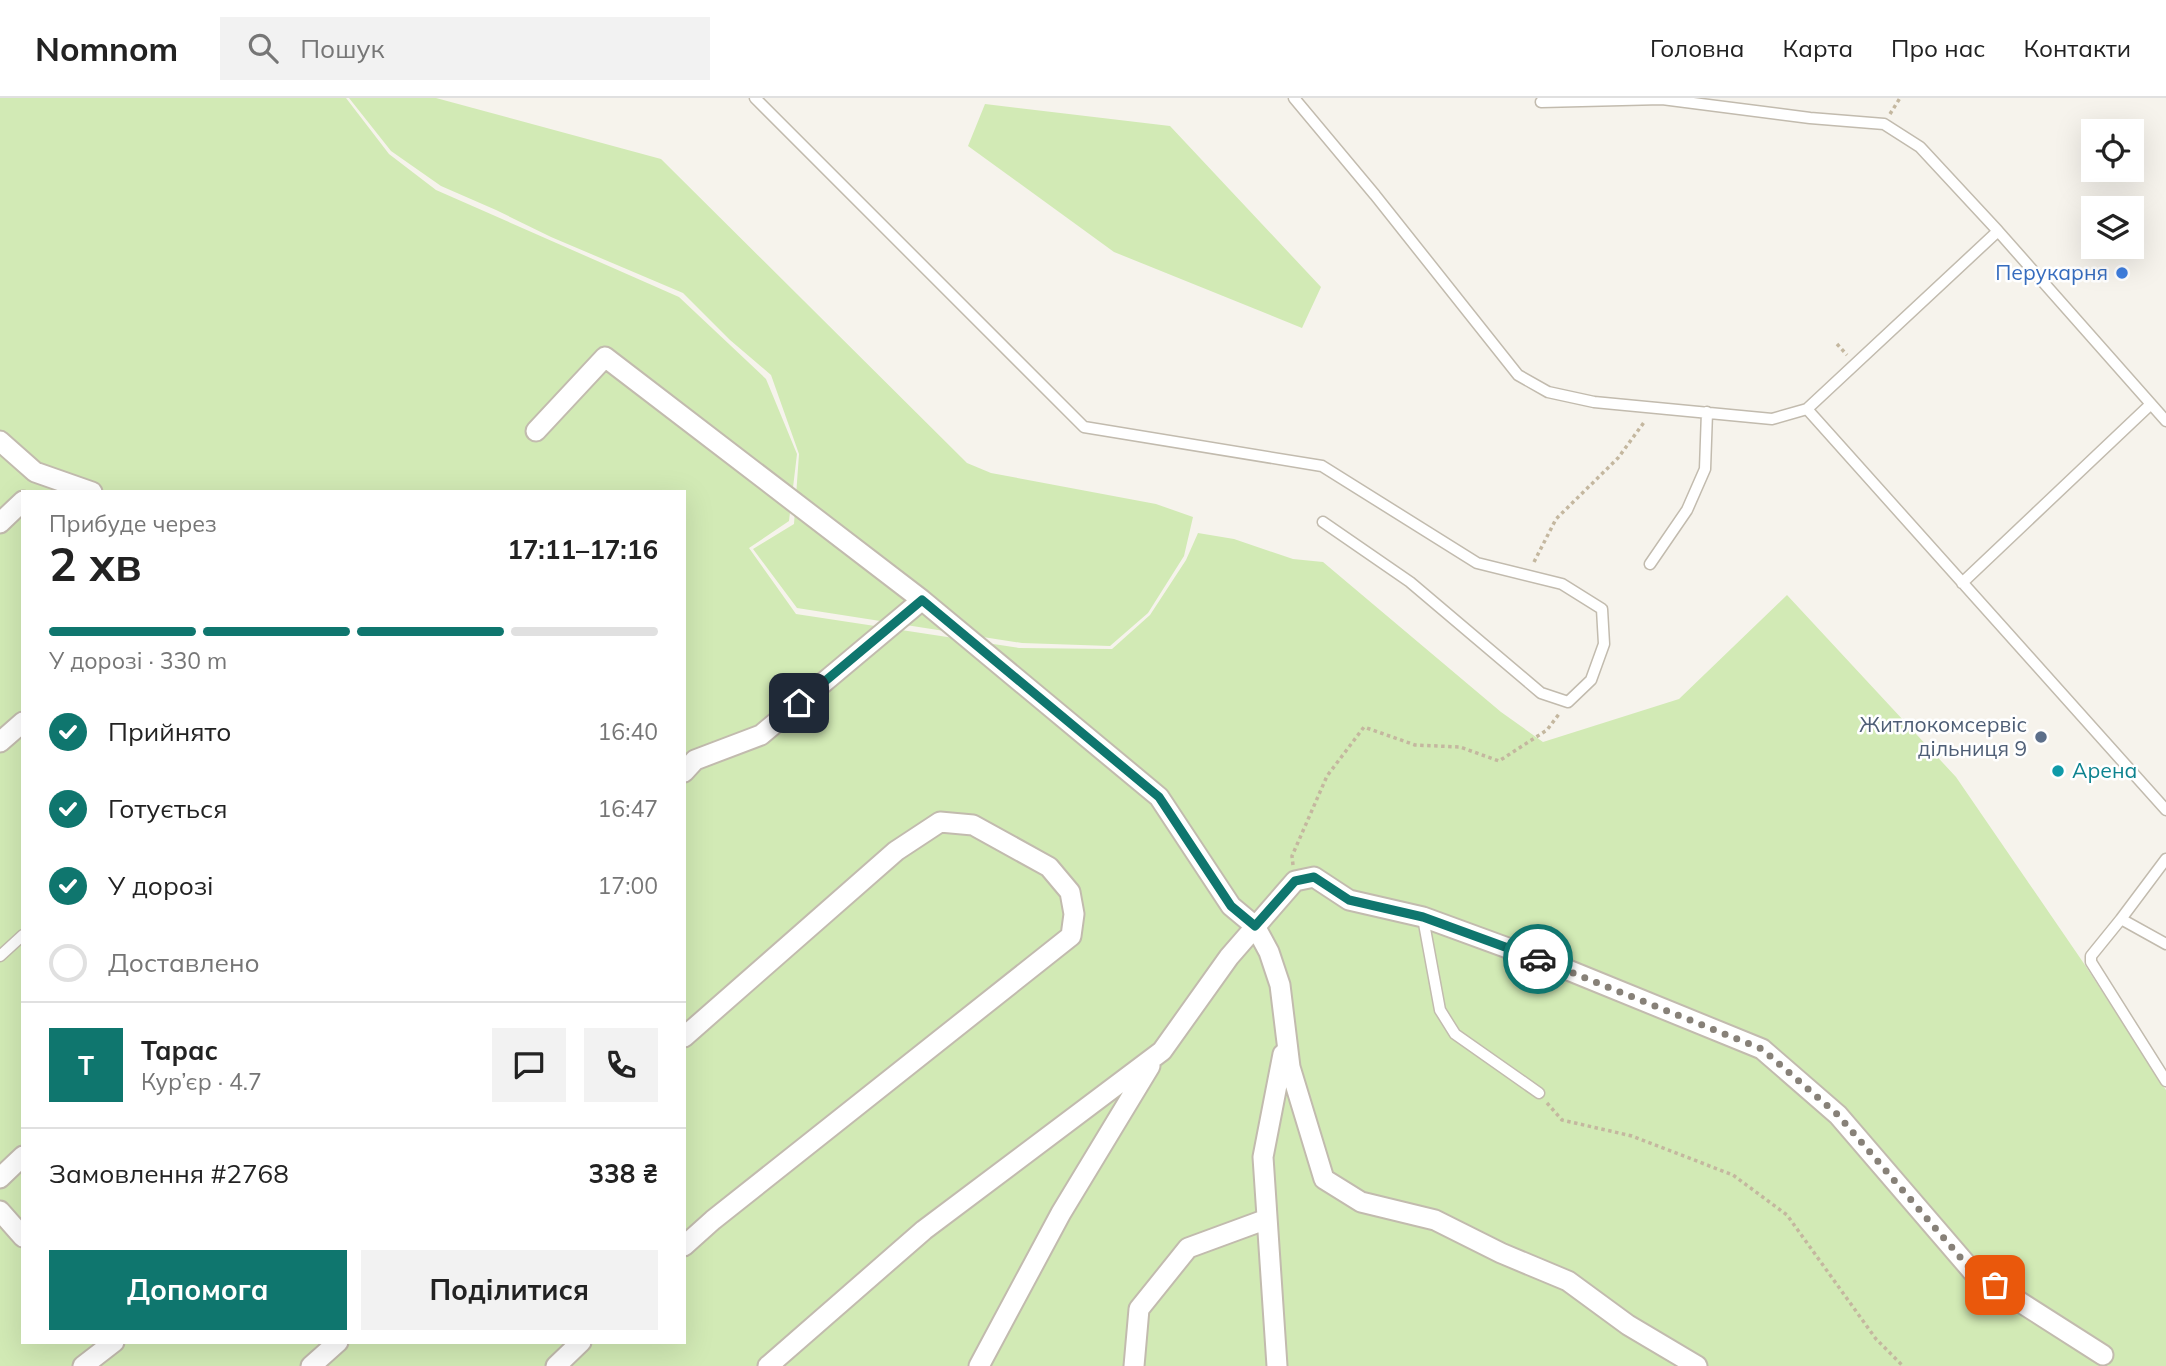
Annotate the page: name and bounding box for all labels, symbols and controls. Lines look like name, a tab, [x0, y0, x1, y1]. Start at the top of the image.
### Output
search box	[220, 17, 710, 80]
text: Nomnom	[35, 28, 178, 69]
icon: search	[244, 29, 282, 67]
text: Пошук	[300, 32, 385, 65]
text: Головна	[1650, 33, 1744, 63]
text: Карта	[1782, 33, 1853, 63]
text: Про нас	[1891, 33, 1985, 63]
text: Контакти	[2023, 33, 2131, 63]
map controls	[2081, 119, 2144, 259]
button: locate	[2081, 119, 2144, 182]
button: layers	[2081, 196, 2144, 259]
place label: Перукарня	[1995, 259, 2108, 285]
marker: Перукарня	[2114, 265, 2130, 281]
text: Прибуде через	[49, 509, 217, 538]
text: 17:11–17:16	[507, 533, 658, 566]
text: 2 хв	[49, 535, 142, 593]
text: У дорозі · 330 m	[49, 646, 227, 675]
pin	[769, 673, 829, 733]
icon: home	[780, 684, 818, 722]
place label: Житлокомсервіс дільниця 9	[1859, 711, 2027, 761]
icon: check	[49, 713, 87, 751]
text: Прийнято	[108, 715, 231, 748]
text: 16:40	[598, 717, 658, 746]
marker: Житлокомсервіс дільниця 9	[2033, 729, 2049, 745]
place label: Арена	[2072, 757, 2137, 783]
marker: Арена	[2050, 763, 2066, 779]
icon: check	[49, 790, 87, 828]
text: Готується	[108, 792, 227, 825]
text: 16:47	[598, 794, 658, 823]
icon: check	[49, 867, 87, 905]
text: У дорозі	[108, 869, 214, 902]
text: 17:00	[598, 871, 658, 900]
courier	[1503, 924, 1573, 994]
icon: car	[1519, 940, 1557, 978]
text: Доставлено	[108, 946, 260, 979]
button: chat	[492, 1028, 566, 1102]
button: phone	[584, 1028, 658, 1102]
text: Тарас	[141, 1034, 218, 1067]
text: Т	[78, 1049, 94, 1082]
text: Кур’єр · 4.7	[141, 1067, 262, 1096]
text: Замовлення #2768	[49, 1157, 289, 1190]
text: 338 ₴	[588, 1157, 658, 1190]
button: Допомога	[49, 1250, 347, 1330]
button: Поділитися	[361, 1250, 658, 1330]
pin	[1965, 1255, 2025, 1315]
icon: bag	[1976, 1266, 2014, 1304]

